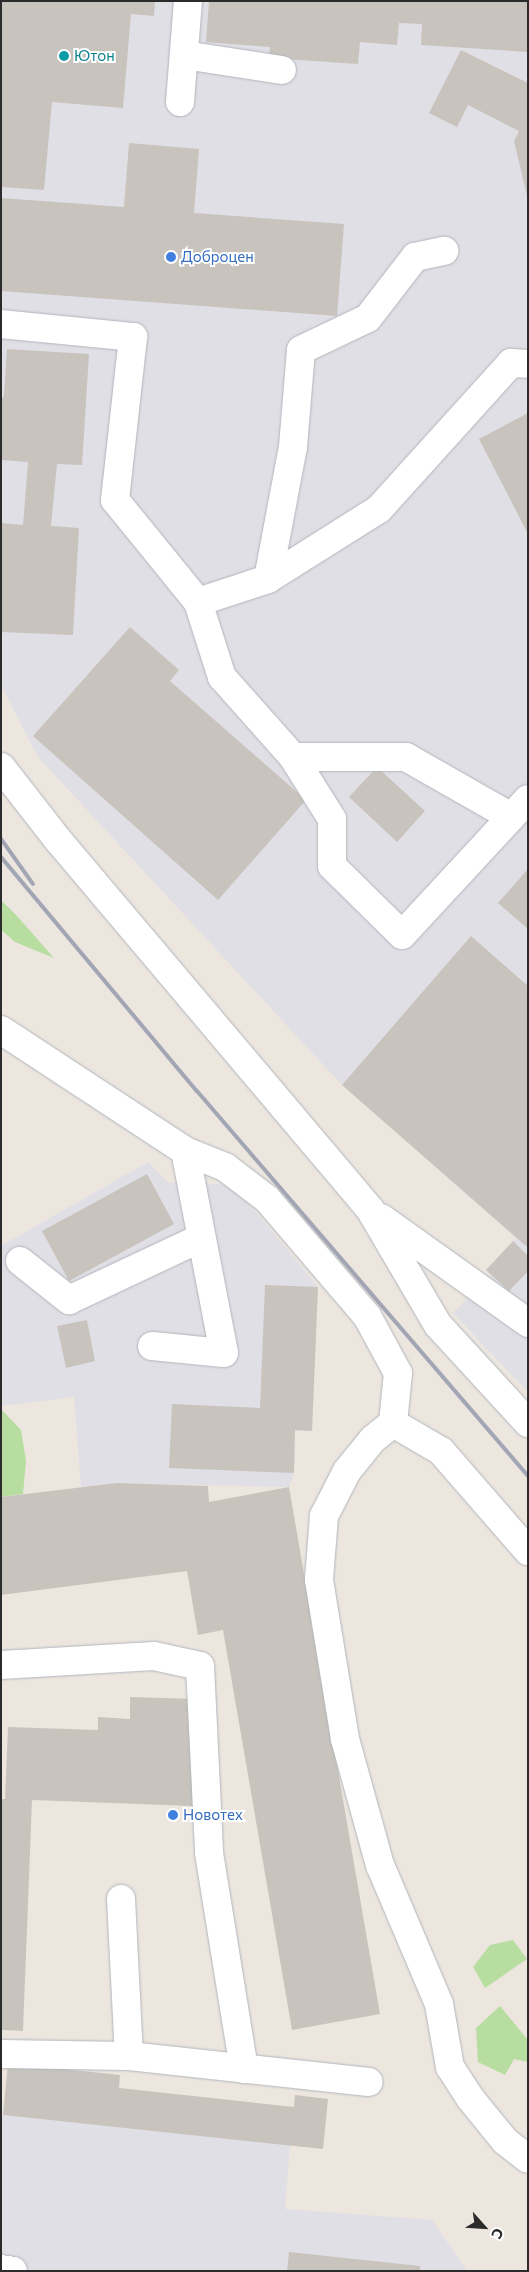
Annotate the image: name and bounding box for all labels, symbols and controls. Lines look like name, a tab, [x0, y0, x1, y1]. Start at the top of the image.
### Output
place label: Ютон	[74, 47, 115, 65]
marker: Ютон	[58, 50, 70, 62]
place label: Доброцен	[181, 248, 254, 266]
marker: Доброцен	[165, 251, 177, 263]
place label: Новотех	[183, 1806, 243, 1824]
marker: Новотех	[167, 1809, 179, 1821]
north arrow	[459, 2202, 509, 2252]
text: С	[488, 2226, 508, 2242]

